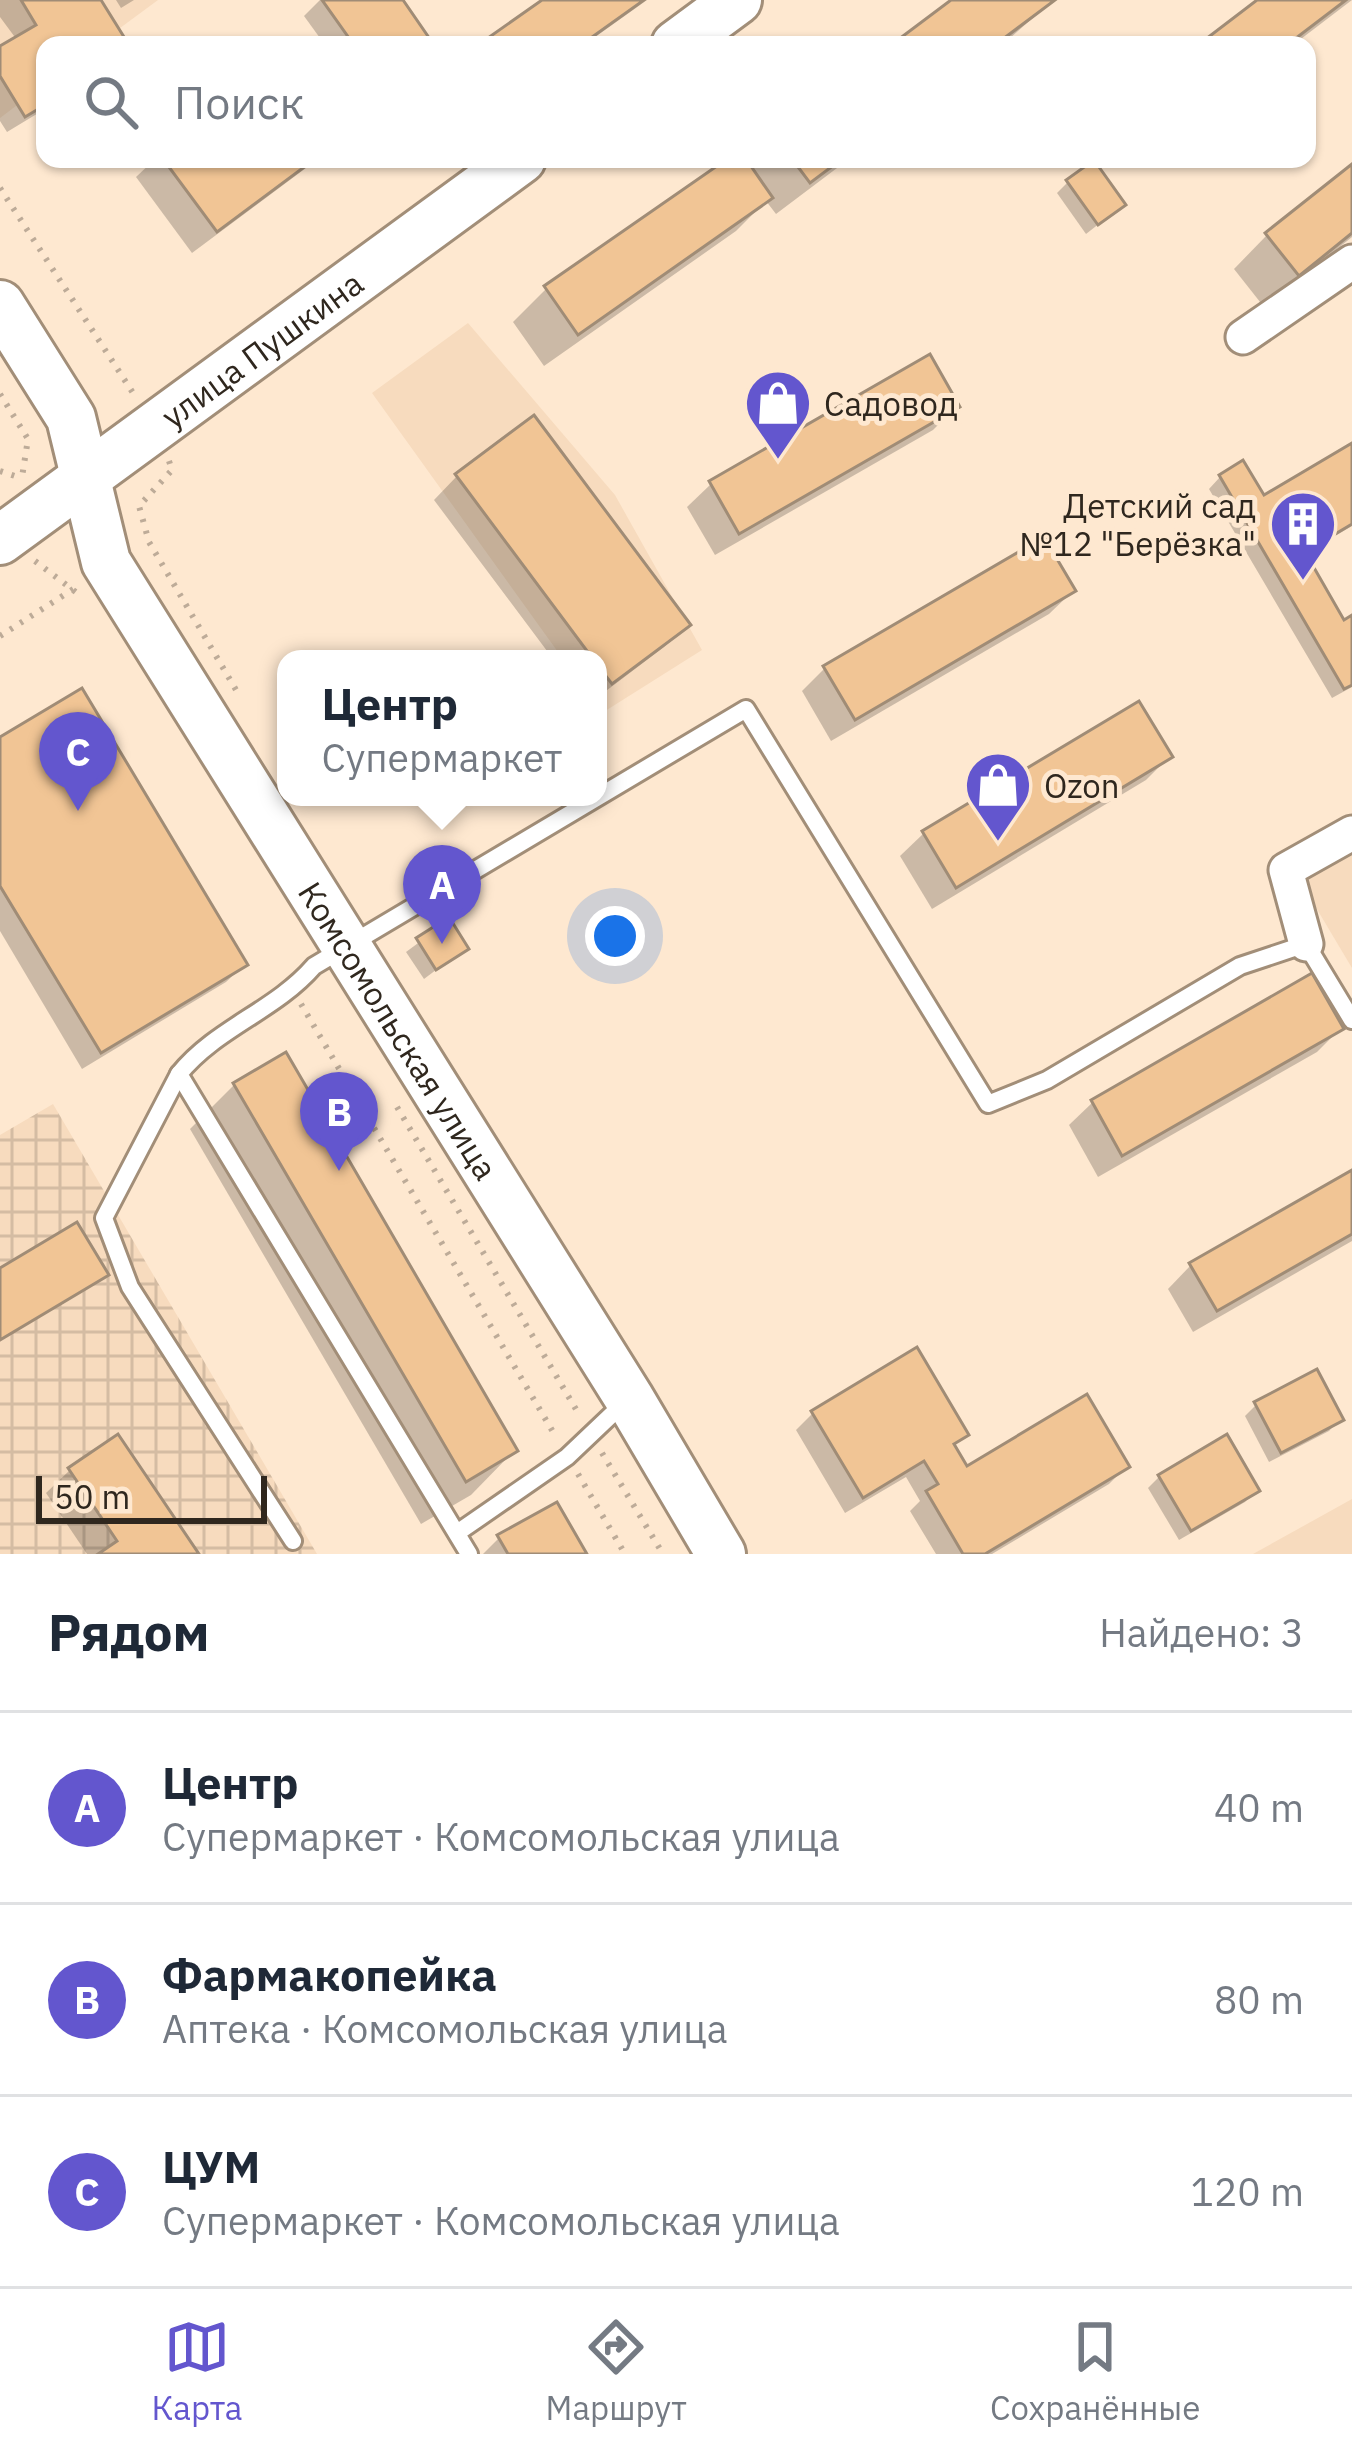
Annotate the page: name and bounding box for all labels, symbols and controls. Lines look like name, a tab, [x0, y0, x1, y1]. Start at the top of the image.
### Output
search box	[36, 36, 1316, 168]
icon: search	[78, 69, 144, 135]
text: Поиск	[174, 73, 304, 131]
street label: улица Пушкина	[152, 261, 371, 437]
shop icon: Садовод	[743, 368, 813, 462]
place label: Садовод	[824, 382, 958, 425]
place label: Детский сад №12 "Берёзка"	[1019, 484, 1256, 565]
building icon: Детский сад №12 "Берёзка"	[1268, 489, 1338, 583]
popup	[277, 650, 607, 806]
text: Центр	[322, 674, 458, 732]
pin: C	[39, 712, 117, 811]
text: Супермаркет	[322, 732, 562, 783]
shop icon: Ozon	[963, 750, 1033, 844]
place label: Ozon	[1044, 764, 1120, 807]
pin: A	[403, 845, 481, 944]
street label: Комсомольская улица	[290, 873, 508, 1187]
your location	[585, 906, 645, 966]
pin: B	[300, 1072, 378, 1171]
scale bar	[36, 1470, 267, 1523]
text: 50 m	[54, 1475, 130, 1518]
text: Рядом	[48, 1599, 210, 1665]
text: Найдено: 3	[1099, 1607, 1304, 1658]
text: Центр	[162, 1753, 299, 1811]
text: A	[74, 1782, 100, 1833]
text: 40 m	[1214, 1782, 1304, 1833]
text: Супермаркет · Комсомольская улица	[162, 1811, 840, 1862]
text: Фармакопейка	[162, 1945, 497, 2003]
text: B	[74, 1974, 100, 2025]
text: 80 m	[1214, 1974, 1304, 2025]
text: Аптека · Комсомольская улица	[162, 2003, 727, 2054]
text: ЦУМ	[162, 2137, 260, 2195]
text: C	[74, 2166, 100, 2217]
text: 120 m	[1191, 2166, 1304, 2217]
text: Супермаркет · Комсомольская улица	[162, 2195, 840, 2246]
tab: Карта	[152, 2314, 242, 2429]
tab: Маршрут	[546, 2314, 687, 2429]
tab: Сохранённые	[990, 2314, 1200, 2429]

